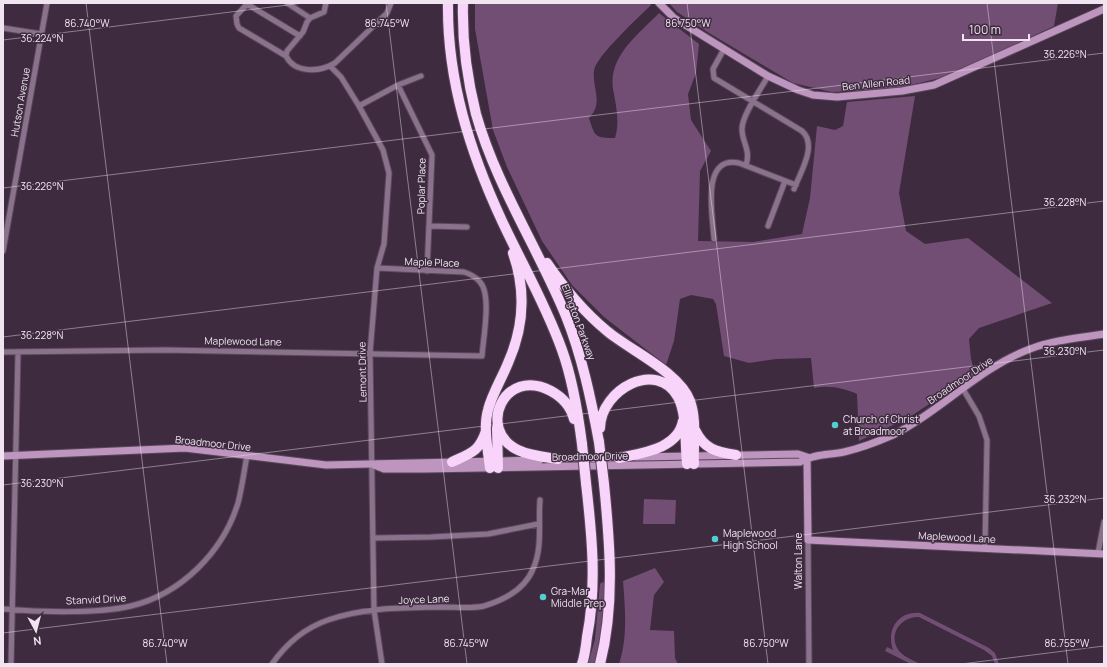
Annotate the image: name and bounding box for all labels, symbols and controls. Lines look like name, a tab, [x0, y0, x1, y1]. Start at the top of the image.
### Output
text: 86.740°W	[64, 16, 110, 30]
text: 86.745°W	[365, 16, 410, 30]
text: 86.750°W	[665, 16, 711, 30]
scale bar	[963, 16, 1029, 42]
text: 100 m	[969, 21, 1001, 38]
text: 36.224°N	[21, 31, 64, 45]
text: 36.226°N	[1043, 47, 1087, 61]
street label: Hutson Avenue	[7, 66, 33, 138]
street label: Ben Allen Road	[841, 72, 911, 94]
street label: Poplar Place	[414, 157, 428, 214]
text: 36.226°N	[20, 179, 64, 193]
text: 36.228°N	[1044, 195, 1087, 209]
street label: Maple Place	[404, 254, 460, 270]
street label: Ellington Parkway	[559, 282, 600, 363]
text: 36.228°N	[21, 328, 64, 342]
street label: Maplewood Lane	[204, 333, 282, 349]
street label: Lemont Drive	[354, 341, 370, 402]
text: 36.230°N	[1044, 344, 1087, 358]
street label: Broadmoor Drive	[924, 353, 996, 407]
place label: Church of Christ at Broadmoor	[843, 412, 919, 438]
marker: Church of Christ at Broadmoor	[830, 420, 840, 430]
street label: Broadmoor Drive	[174, 432, 252, 454]
street label: Broadmoor Drive	[552, 448, 628, 464]
text: 36.230°N	[21, 476, 64, 490]
text: 36.232°N	[1044, 492, 1086, 506]
place label: Maplewood High School	[723, 526, 778, 552]
street label: Maplewood Lane	[918, 528, 996, 546]
street label: Walton Lane	[791, 532, 805, 589]
marker: Maplewood High School	[710, 534, 720, 544]
place label: Gra-Mar Middle Prep	[551, 584, 605, 610]
street label: Stanvid Drive	[65, 590, 127, 608]
street label: Joyce Lane	[398, 591, 450, 607]
marker: Gra-Mar Middle Prep	[538, 592, 548, 602]
north arrow	[16, 611, 56, 651]
text: N	[32, 633, 42, 649]
text: 86.740°W	[142, 636, 188, 650]
text: 86.745°W	[444, 636, 489, 650]
text: 86.750°W	[743, 636, 789, 650]
text: 86.755°W	[1045, 636, 1090, 650]

